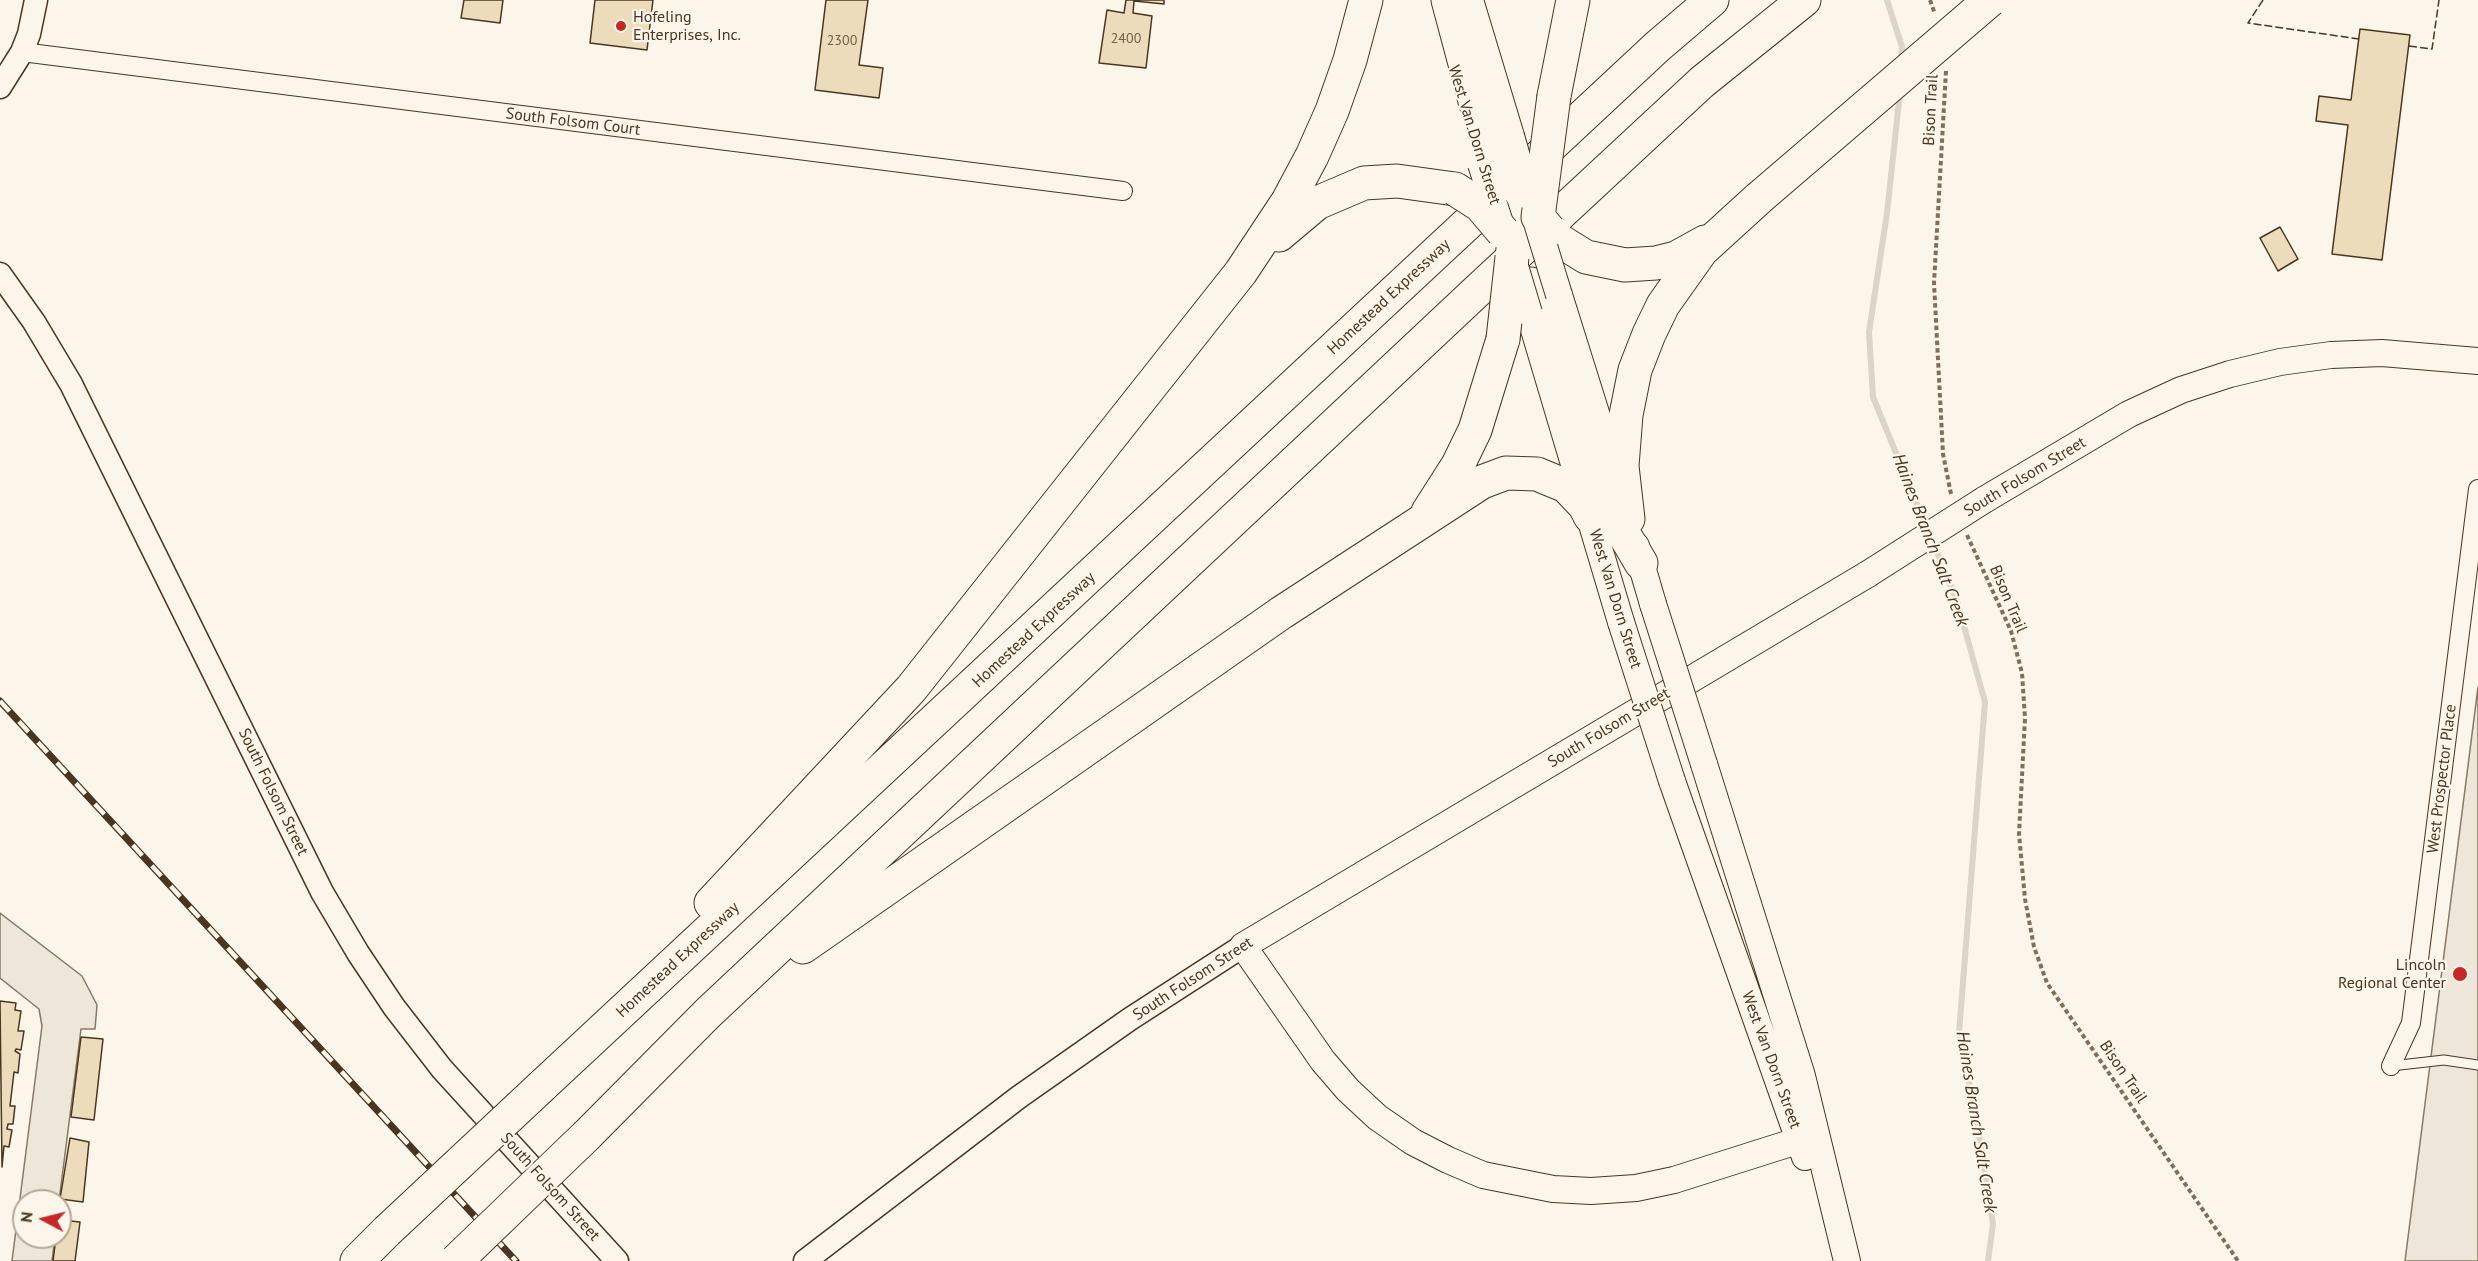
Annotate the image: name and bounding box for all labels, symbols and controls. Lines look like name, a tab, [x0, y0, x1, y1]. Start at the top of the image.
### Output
place label: Hofeling Enterprises, Inc.	[633, 7, 741, 45]
marker: Hofeling Enterprises, Inc.	[614, 19, 628, 33]
house number: 2400	[1111, 31, 1141, 47]
house number: 2300	[827, 33, 857, 49]
street label: West Van Dorn Street	[1444, 63, 1504, 207]
street label: Bison Trail	[1920, 74, 1942, 146]
street label: South Folsom Court	[505, 104, 641, 140]
street label: Homestead Expressway	[1324, 235, 1454, 359]
street label: South Folsom Street	[1960, 433, 2090, 521]
water label: Haines Branch Salt Creek	[1887, 450, 1973, 630]
street label: West Van Dorn Street	[1585, 527, 1645, 671]
street label: Bison Trail	[1985, 562, 2031, 636]
street label: Homestead Expressway	[969, 568, 1099, 692]
street label: South Folsom Street	[1544, 684, 1674, 772]
street label: West Prospector Place	[2423, 703, 2461, 855]
street label: South Folsom Street	[234, 725, 312, 859]
street label: Homestead Expressway	[613, 898, 743, 1022]
street label: South Folsom Street	[1129, 933, 1257, 1025]
place label: Lincoln Regional Center	[2338, 955, 2446, 993]
marker: Lincoln Regional Center	[2451, 965, 2469, 983]
street label: West Van Dorn Street	[1737, 989, 1805, 1131]
water label: Haines Branch Salt Creek	[1951, 1030, 2001, 1214]
street label: Bison Trail	[2095, 1037, 2151, 1107]
street label: South Folsom Street	[496, 1129, 604, 1245]
north arrow	[12, 1189, 72, 1249]
text: N	[16, 1211, 37, 1223]

